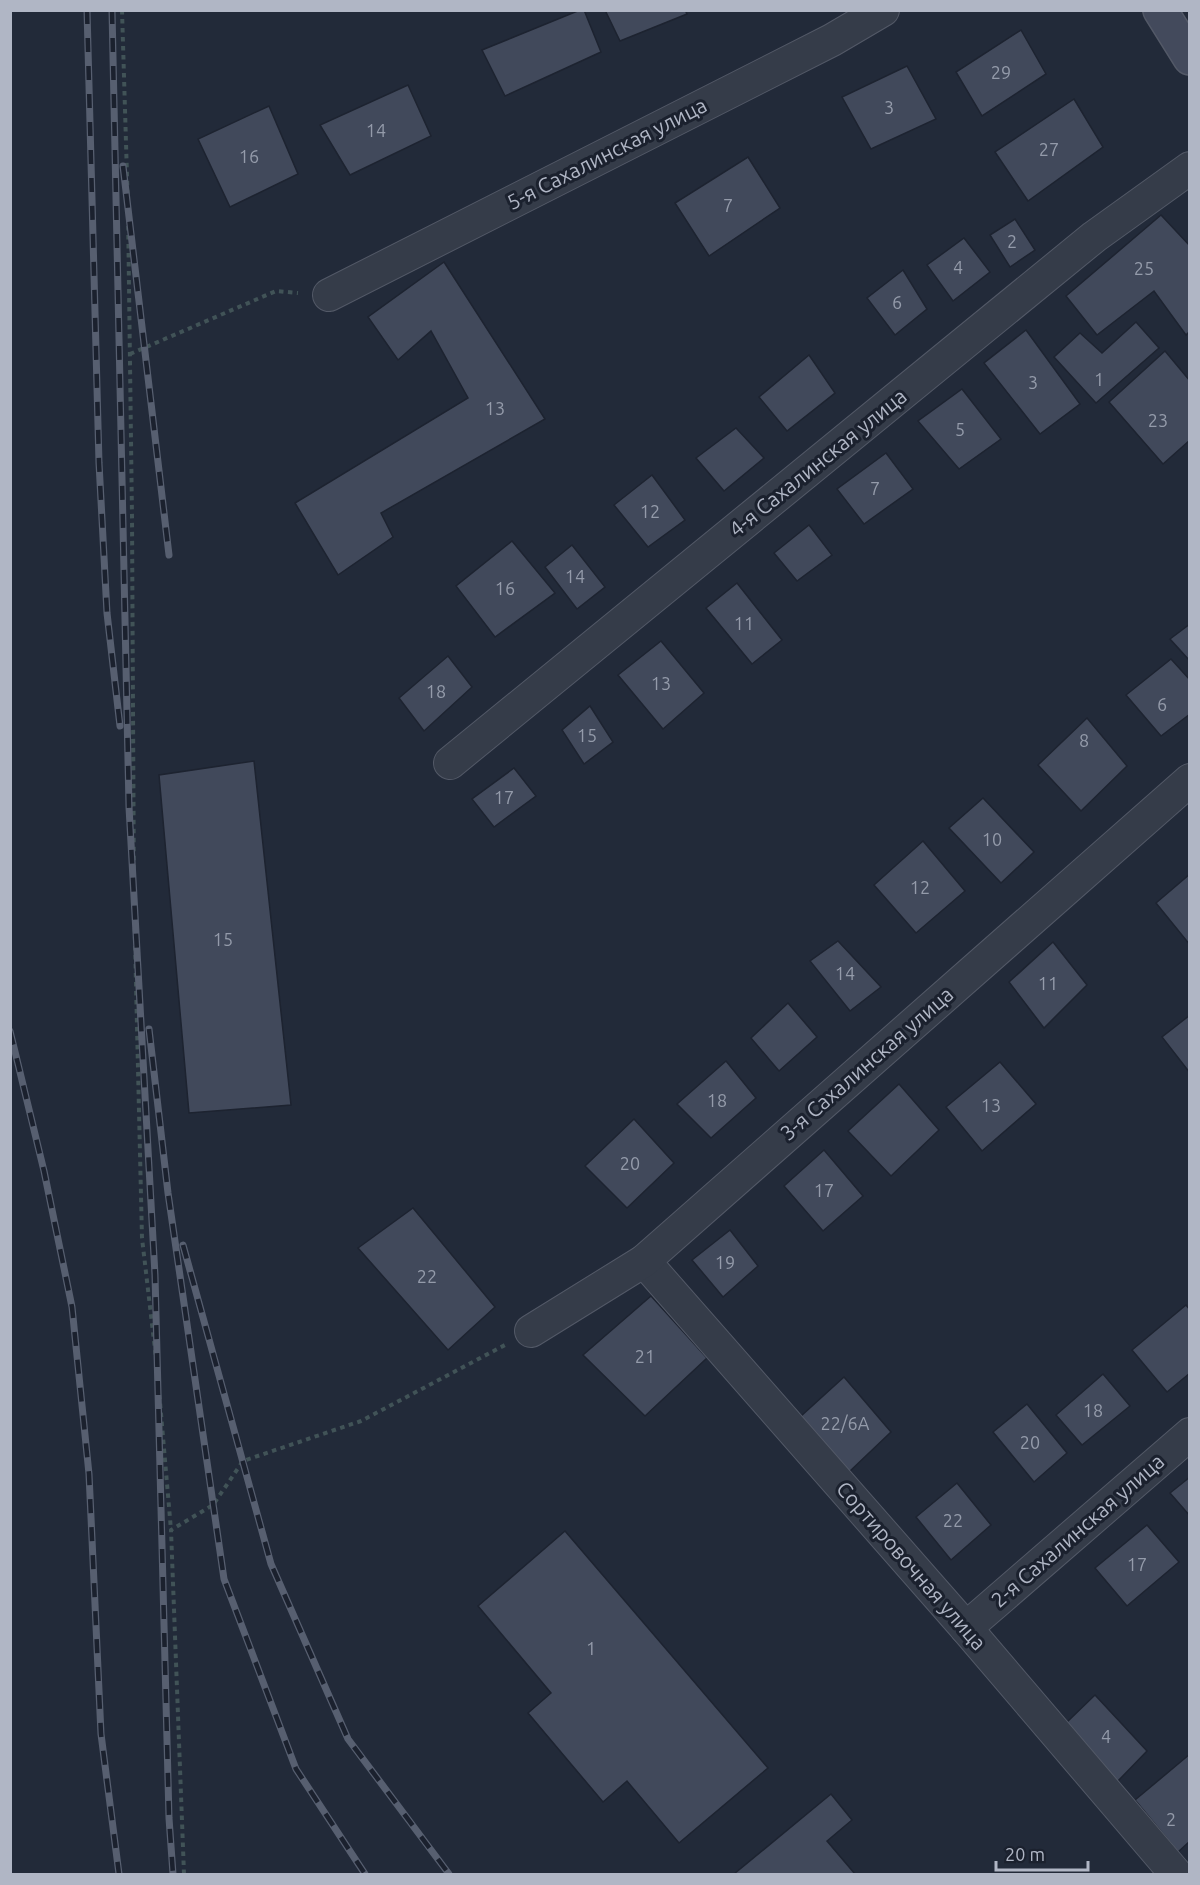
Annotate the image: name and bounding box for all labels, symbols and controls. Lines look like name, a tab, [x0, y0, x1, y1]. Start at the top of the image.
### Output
house number: 29	[991, 62, 1011, 82]
street label: 5-я Сахалинская улица	[503, 92, 710, 214]
house number: 3	[884, 97, 894, 117]
house number: 14	[366, 120, 386, 140]
house number: 27	[1039, 139, 1059, 159]
house number: 16	[239, 146, 259, 166]
house number: 7	[723, 195, 733, 215]
house number: 2	[1007, 231, 1017, 251]
house number: 4	[953, 257, 963, 277]
house number: 25	[1134, 258, 1154, 278]
house number: 6	[892, 292, 902, 312]
house number: 1	[1094, 369, 1104, 389]
house number: 3	[1028, 372, 1038, 392]
street label: 4-я Сахалинская улица	[724, 383, 911, 541]
house number: 13	[485, 398, 505, 418]
house number: 23	[1148, 410, 1168, 430]
house number: 5	[955, 419, 965, 439]
house number: 7	[870, 478, 880, 498]
house number: 12	[640, 501, 660, 521]
house number: 14	[565, 566, 585, 586]
house number: 16	[495, 578, 515, 598]
house number: 11	[734, 613, 754, 633]
house number: 13	[651, 673, 671, 693]
house number: 18	[426, 681, 446, 701]
house number: 6	[1157, 694, 1167, 714]
house number: 15	[577, 725, 597, 745]
house number: 8	[1079, 730, 1089, 750]
house number: 17	[494, 787, 514, 807]
house number: 10	[982, 829, 1002, 849]
house number: 12	[910, 877, 930, 897]
house number: 15	[213, 929, 233, 949]
house number: 14	[835, 963, 855, 983]
house number: 11	[1038, 973, 1058, 993]
street label: 3-я Сахалинская улица	[775, 982, 958, 1145]
house number: 18	[707, 1090, 727, 1110]
house number: 13	[981, 1095, 1001, 1115]
house number: 20	[620, 1153, 640, 1173]
house number: 17	[814, 1180, 834, 1200]
house number: 19	[715, 1252, 735, 1272]
house number: 22	[417, 1266, 437, 1286]
house number: 21	[635, 1346, 655, 1366]
house number: 18	[1083, 1400, 1103, 1420]
house number: 22/6А	[821, 1413, 870, 1433]
house number: 20	[1020, 1432, 1040, 1452]
street label: 2-я Сахалинская улица	[986, 1449, 1169, 1612]
street label: Сортировочная улица	[832, 1476, 991, 1654]
house number: 22	[943, 1510, 963, 1530]
house number: 17	[1127, 1554, 1147, 1574]
house number: 1	[586, 1638, 596, 1658]
house number: 4	[1101, 1726, 1111, 1746]
house number: 2	[1166, 1809, 1176, 1829]
scale bar	[996, 1834, 1088, 1872]
text: 20 m	[1005, 1844, 1045, 1864]

